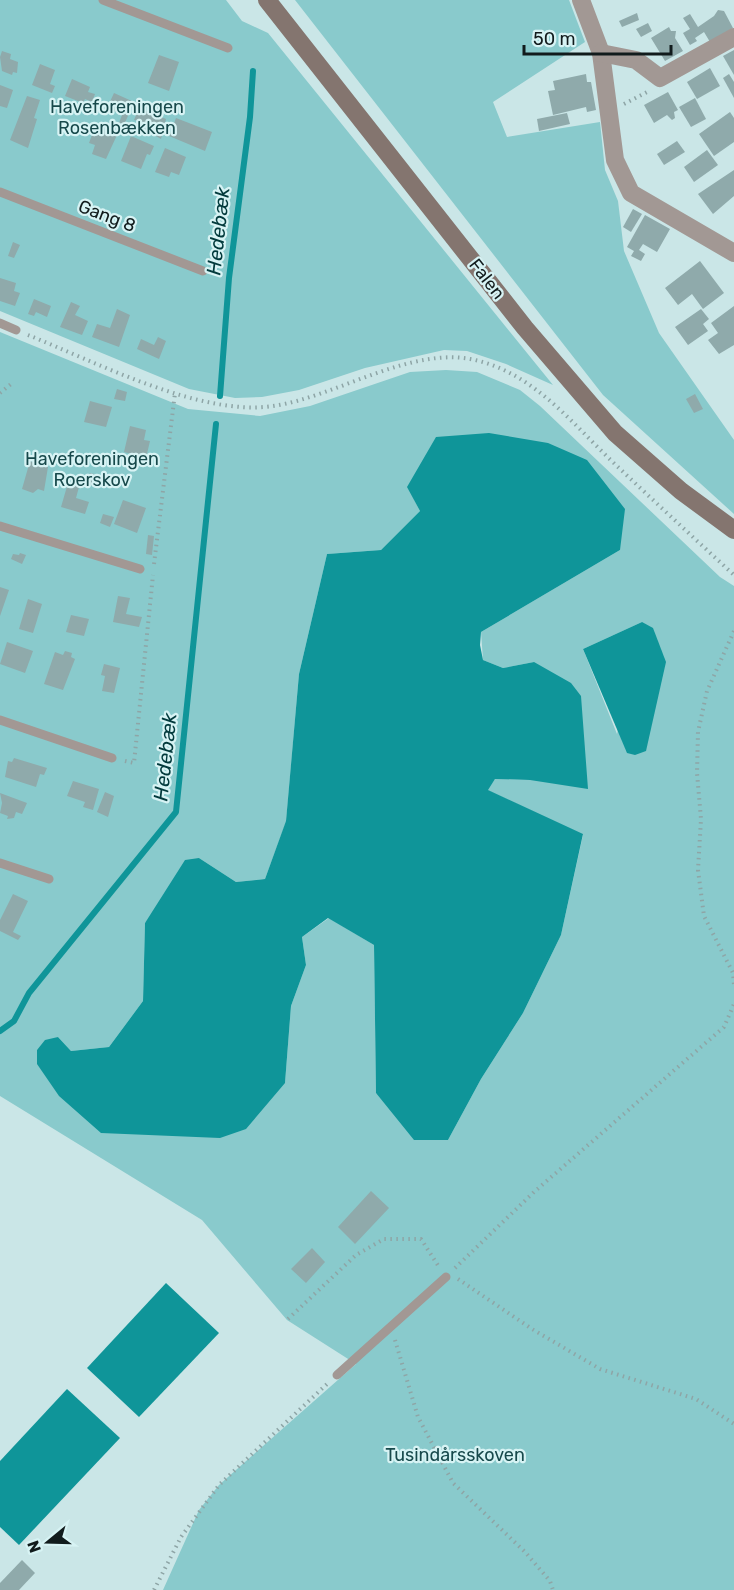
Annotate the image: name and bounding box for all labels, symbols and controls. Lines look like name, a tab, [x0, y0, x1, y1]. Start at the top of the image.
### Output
scale bar	[524, 18, 671, 56]
text: 50 m	[533, 28, 576, 50]
park label: Haveforeningen Rosenbækken	[50, 96, 184, 139]
water label: Hedebæk	[201, 185, 235, 276]
street label: Gang 8	[75, 195, 139, 237]
street label: Falen	[464, 254, 510, 304]
park label: Haveforeningen Roerskov	[25, 448, 159, 491]
water label: Hedebæk	[148, 711, 182, 802]
park label: Tusindårsskoven	[385, 1444, 525, 1466]
north arrow	[18, 1512, 78, 1572]
text: N	[23, 1538, 45, 1555]

